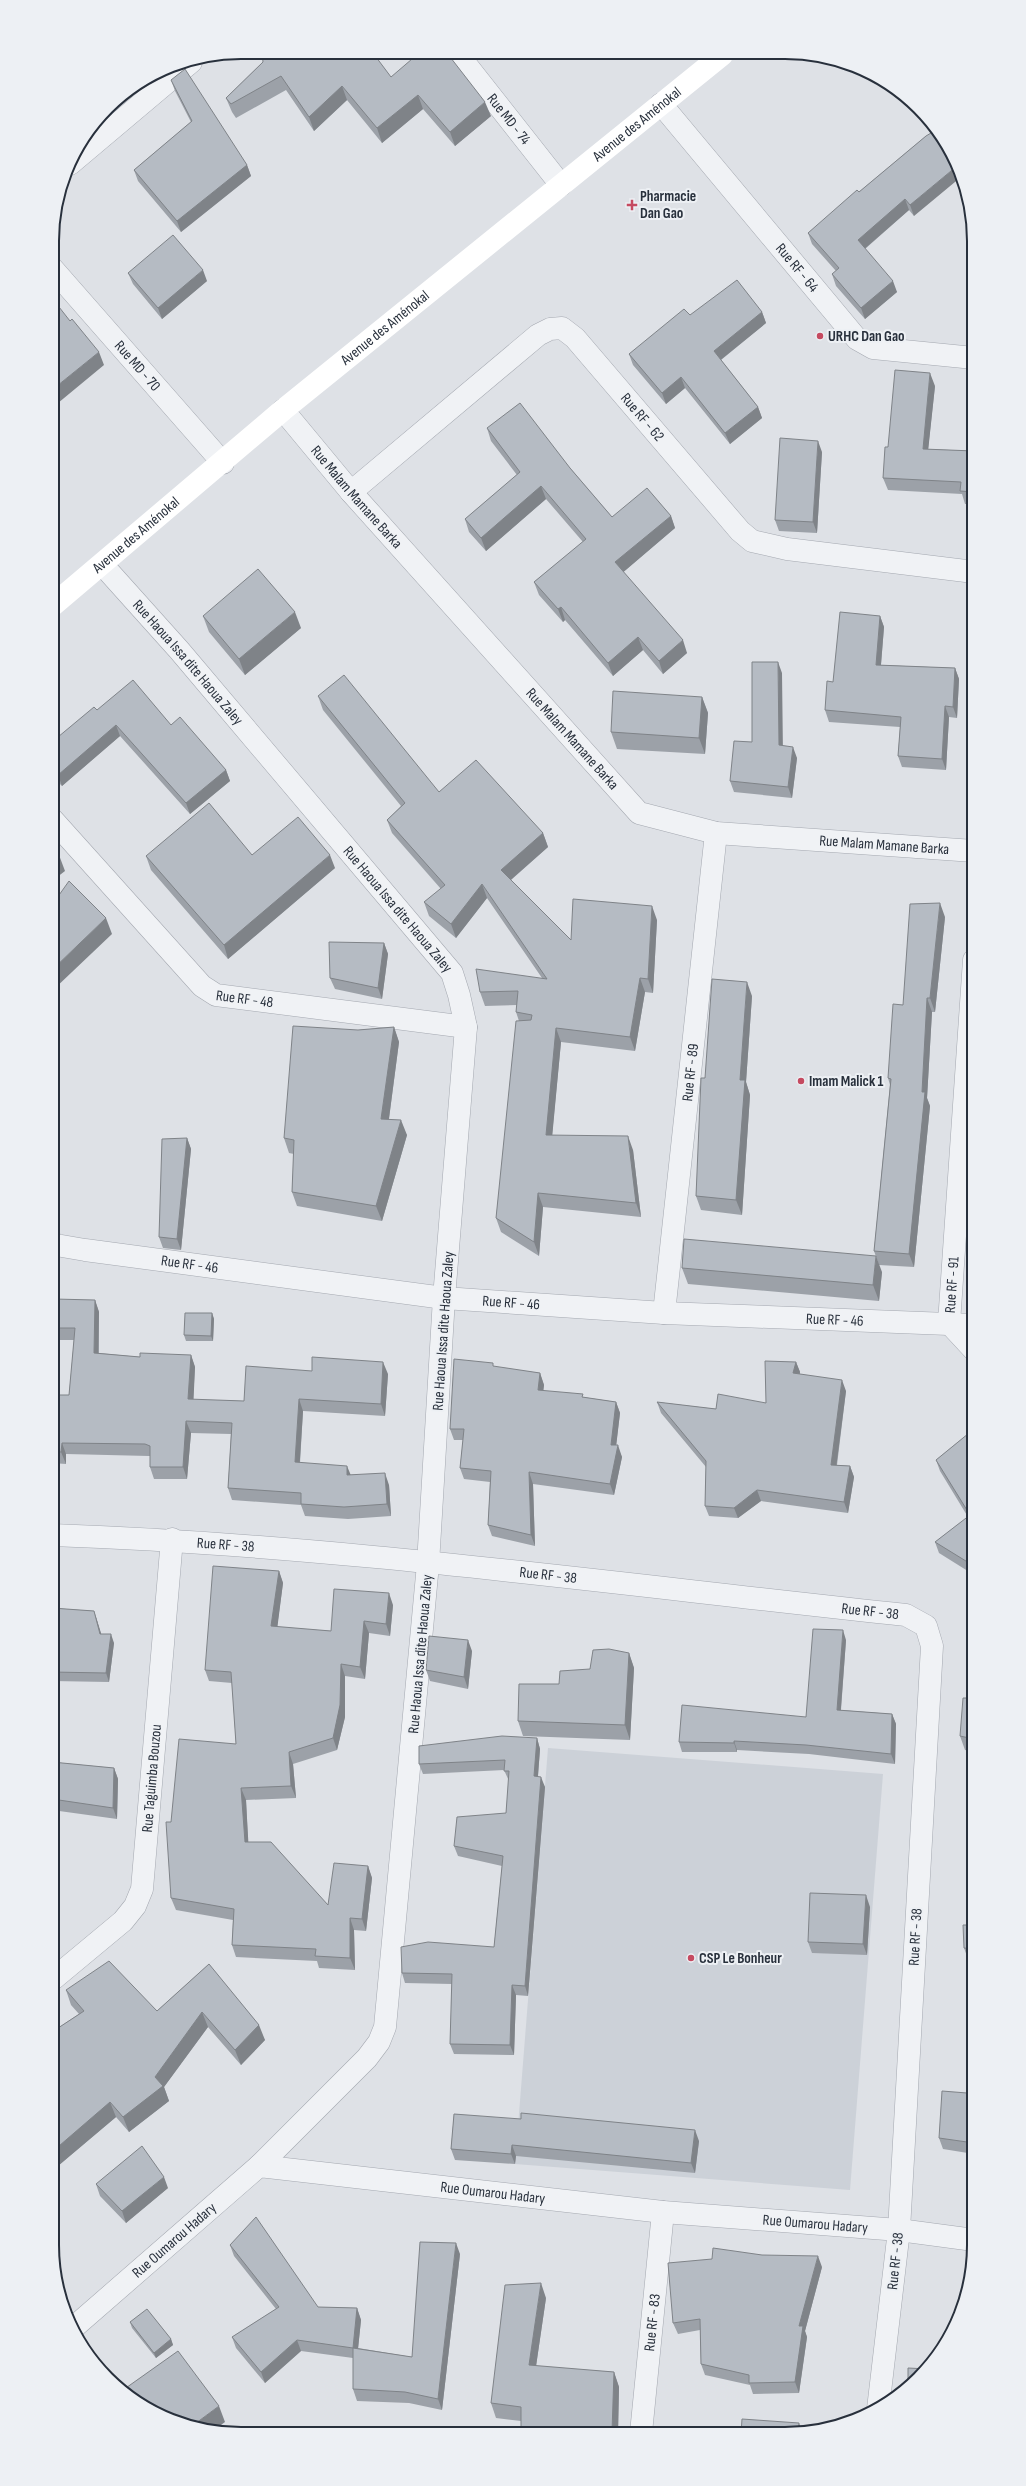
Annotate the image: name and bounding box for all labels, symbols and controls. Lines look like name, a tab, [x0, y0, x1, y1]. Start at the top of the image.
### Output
street label: Avenue des Aménokal	[588, 83, 685, 166]
street label: Rue MD - 74	[483, 90, 535, 149]
place label: Pharmacie Dan Gao	[640, 187, 696, 223]
marker: Pharmacie Dan Gao	[627, 200, 637, 210]
street label: Rue RF - 64	[771, 240, 823, 296]
street label: Avenue des Aménokal	[336, 286, 433, 370]
place label: URHC Dan Gao	[828, 327, 905, 346]
marker: URHC Dan Gao	[815, 331, 825, 341]
street label: Rue MD - 70	[110, 337, 165, 395]
street label: Rue RF - 62	[616, 389, 668, 445]
street label: Rue Malam Mamane Barka	[306, 442, 406, 553]
street label: Avenue des Aménokal	[88, 493, 184, 578]
street label: Rue Haoua Issa dite Haoua Zaley	[128, 596, 247, 729]
street label: Rue Malam Mamane Barka	[521, 684, 623, 794]
street label: Rue Malam Mamane Barka	[819, 831, 950, 859]
street label: Rue Haoua Issa dite Haoua Zaley	[339, 842, 457, 977]
street label: Rue RF - 48	[215, 986, 274, 1012]
street label: Rue RF - 89	[678, 1043, 703, 1102]
place label: Imam Malick 1	[809, 1072, 884, 1091]
marker: Imam Malick 1	[796, 1076, 806, 1086]
street label: Rue RF - 46	[160, 1251, 219, 1278]
street label: Rue Haoua Issa dite Haoua Zaley	[428, 1251, 459, 1411]
street label: Rue RF - 91	[941, 1255, 964, 1314]
street label: Rue RF - 46	[482, 1292, 541, 1315]
street label: Rue RF - 46	[806, 1310, 864, 1331]
street label: Rue RF - 38	[196, 1533, 255, 1557]
street label: Rue RF - 38	[519, 1563, 578, 1588]
street label: Rue Haoua Issa dite Haoua Zaley	[404, 1573, 437, 1734]
street label: Rue RF - 38	[841, 1599, 900, 1624]
street label: Rue Taguimba Bouzou	[138, 1723, 166, 1833]
street label: Rue RF - 38	[905, 1908, 926, 1966]
place label: CSP Le Bonheur	[699, 1949, 782, 1968]
marker: CSP Le Bonheur	[686, 1953, 696, 1963]
street label: Rue Oumarou Hadary	[439, 2178, 546, 2209]
street label: Rue Oumarou Hadary	[128, 2198, 221, 2282]
street label: Rue Oumarou Hadary	[762, 2211, 869, 2238]
street label: Rue RF - 38	[883, 2231, 908, 2291]
street label: Rue RF - 83	[640, 2293, 665, 2352]

